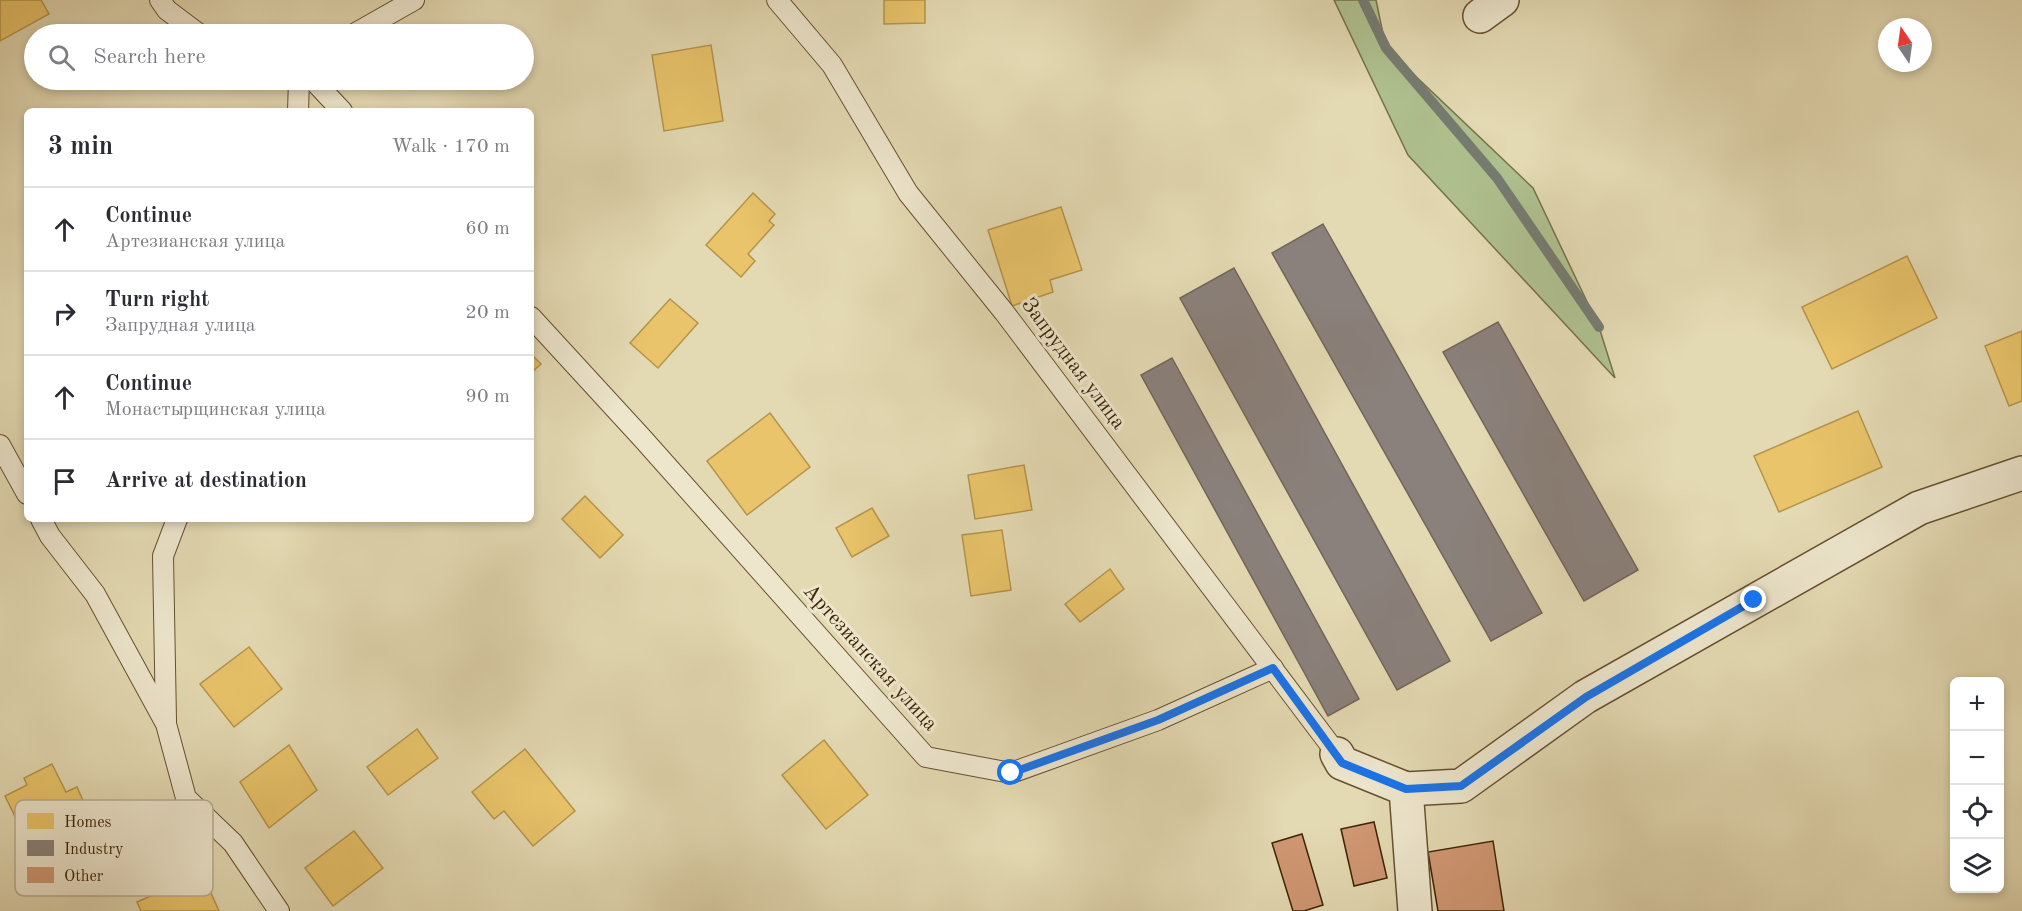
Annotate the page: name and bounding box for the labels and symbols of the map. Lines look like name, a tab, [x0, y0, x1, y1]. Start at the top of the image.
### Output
north arrow	[1878, 18, 1932, 72]
street label: Запрудная улица	[1017, 294, 1129, 434]
street label: Артезианская улица	[799, 581, 941, 735]
route end	[1740, 586, 1766, 612]
route start	[997, 759, 1023, 785]
legend	[15, 800, 213, 896]
text: Homes	[64, 815, 112, 831]
text: Industry	[64, 842, 124, 858]
text: Other	[64, 869, 104, 885]

